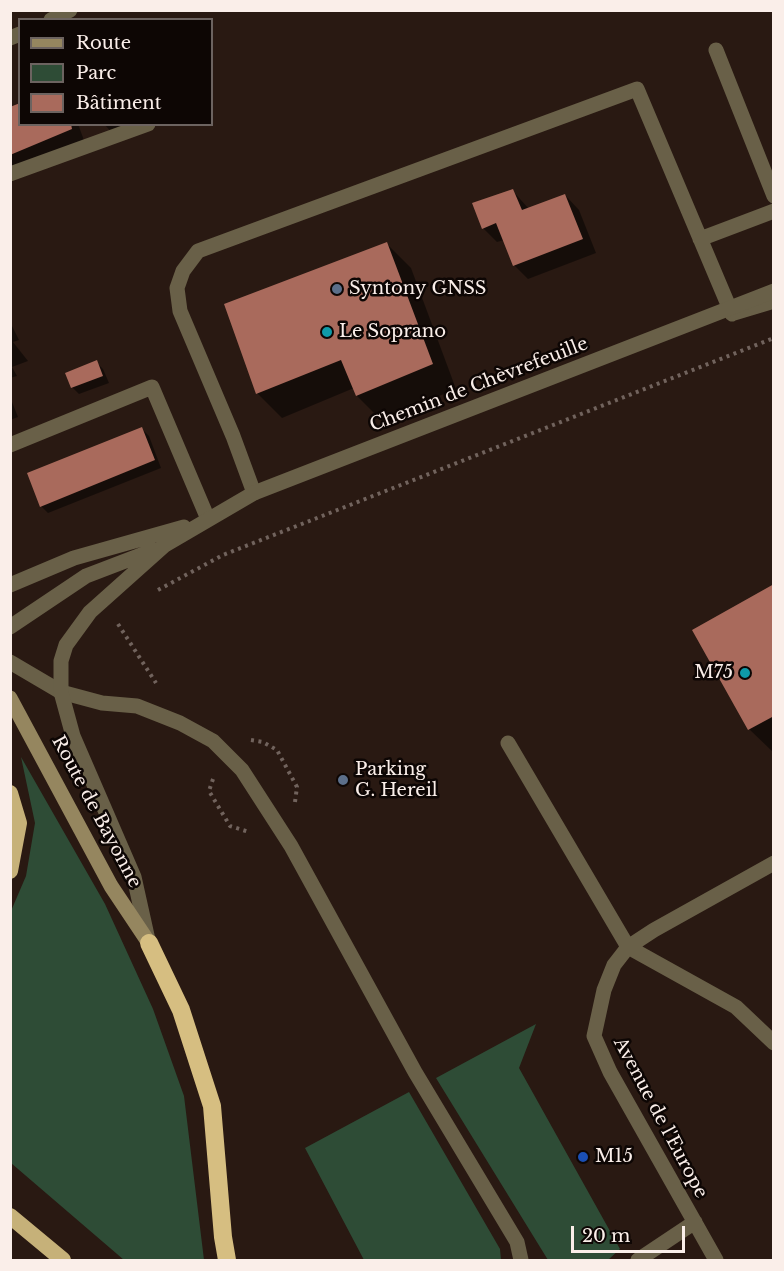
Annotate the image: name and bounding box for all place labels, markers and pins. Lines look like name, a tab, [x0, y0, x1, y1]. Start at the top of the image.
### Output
place label: Syntony GNSS	[349, 278, 486, 300]
marker: Syntony GNSS	[330, 282, 344, 296]
place label: Le Soprano	[339, 321, 446, 343]
marker: Le Soprano	[320, 325, 334, 339]
place label: M75	[694, 662, 733, 684]
marker: M75	[738, 666, 752, 680]
place label: Parking G. Hereil	[355, 759, 438, 802]
marker: Parking G. Hereil	[336, 773, 350, 787]
place label: M15	[595, 1146, 633, 1168]
marker: M15	[576, 1150, 590, 1164]

